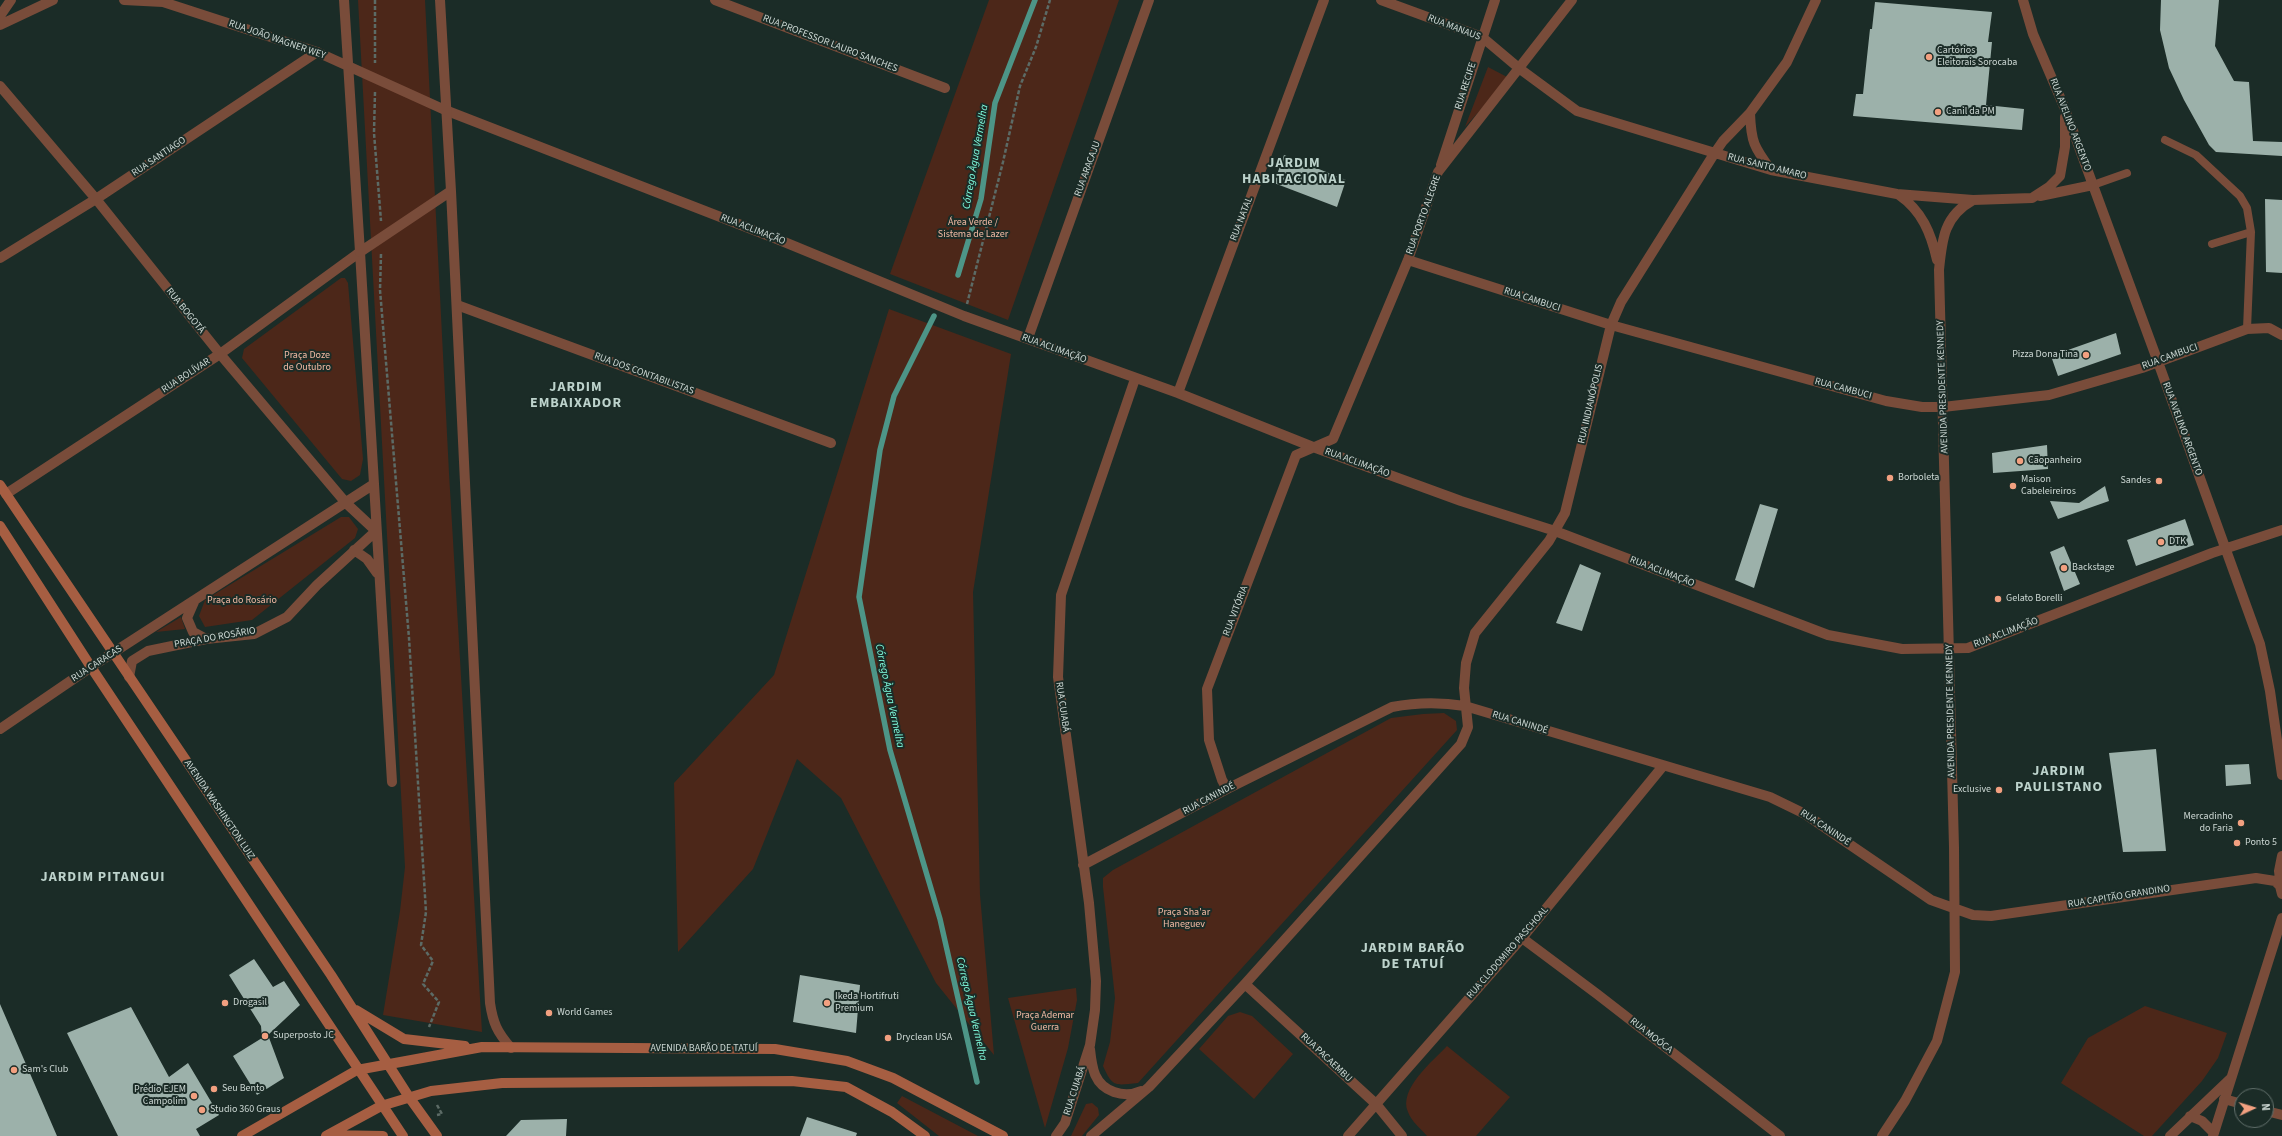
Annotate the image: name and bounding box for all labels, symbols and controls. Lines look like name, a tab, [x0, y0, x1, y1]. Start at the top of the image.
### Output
street label: RUA MANAUS	[1426, 12, 1482, 44]
street label: RUA PROFESSOR LAURO SANCHES	[761, 13, 899, 75]
street label: RUA JOÃO WAGNER WEY	[227, 18, 327, 62]
place label: Cartórios Eleitorais Sorocaba	[1937, 45, 2017, 68]
marker: Cartórios Eleitorais Sorocaba	[1924, 52, 1934, 62]
street label: RUA RECIFE	[1453, 61, 1479, 111]
street label: RUA AVELINO ARGENTO	[2047, 77, 2093, 173]
water label: Córrego Àgua Vermelha	[960, 104, 992, 210]
place label: Canil da PM	[1946, 106, 1995, 118]
marker: Canil da PM	[1933, 107, 1943, 117]
street label: RUA SANTIAGO	[130, 134, 188, 180]
street label: RUA ARACAJU	[1072, 140, 1104, 198]
street label: RUA SANTO AMARO	[1726, 151, 1808, 183]
district label: JARDIM HABITACIONAL	[1242, 156, 1346, 188]
street label: RUA PORTO ALEGRE	[1404, 174, 1444, 256]
street label: RUA NATAL	[1228, 195, 1256, 243]
street label: RUA ACLIMAÇÃO	[719, 212, 787, 248]
park label: Área Verde / Sistema de Lazer	[938, 217, 1008, 240]
street label: RUA CAMBUCI	[1502, 285, 1562, 315]
street label: RUA BOGOTÁ	[163, 286, 207, 336]
street label: AVENIDA PRESIDENTE KENNEDY	[1935, 320, 1951, 454]
street label: RUA ACLIMAÇÃO	[1020, 332, 1088, 366]
street label: RUA CAMBUCI	[2140, 341, 2200, 373]
place label: Pizza Dona Tina	[2012, 349, 2078, 361]
park label: Praça Doze de Outubro	[283, 350, 331, 374]
street label: RUA DOS CONTABILISTAS	[592, 350, 696, 398]
marker: Pizza Dona Tina	[2081, 350, 2091, 360]
street label: RUA BOLÍVAR	[159, 356, 213, 396]
street label: RUA INDIANÓPOLIS	[1576, 363, 1606, 445]
street label: RUA CAMBUCI	[1813, 376, 1873, 402]
district label: JARDIM EMBAIXADOR	[530, 380, 622, 412]
street label: RUA AVELINO ARGENTO	[2160, 381, 2204, 477]
street label: RUA ACLIMAÇÃO	[1323, 446, 1391, 480]
place label: Cãopanheiro	[2028, 455, 2082, 467]
marker: Cãopanheiro	[2015, 456, 2025, 466]
place label: Borboleta	[1898, 472, 1939, 484]
marker: Borboleta	[1885, 473, 1895, 483]
place label: Maison Cabeleireiros	[2021, 474, 2076, 498]
place label: Sandes	[2120, 475, 2151, 487]
marker: Sandes	[2154, 476, 2164, 486]
marker: Maison Cabeleireiros	[2008, 481, 2018, 491]
place label: DTK	[2169, 536, 2186, 548]
marker: DTK	[2156, 537, 2166, 547]
street label: RUA ACLIMAÇÃO	[1628, 554, 1696, 590]
place label: Backstage	[2072, 562, 2114, 574]
marker: Backstage	[2059, 563, 2069, 573]
street label: RUA VITÓRIA	[1221, 584, 1251, 638]
place label: Gelato Borelli	[2006, 593, 2062, 605]
marker: Gelato Borelli	[1993, 594, 2003, 604]
park label: Praça do Rosário	[207, 595, 277, 607]
street label: RUA ACLIMAÇÃO	[1972, 615, 2040, 651]
street label: PRAÇA DO ROSÃRIO	[173, 625, 257, 651]
street label: RUA CARACAS	[69, 643, 125, 685]
water label: Córrego Àgua Vermelha	[872, 643, 906, 749]
street label: AVENIDA PRESIDENTE KENNEDY	[1944, 644, 1958, 778]
street label: RUA CUIABÁ	[1053, 681, 1071, 733]
street label: RUA CANINDÉ	[1491, 709, 1549, 737]
street label: AVENIDA WASHINGTON LUIZ	[181, 758, 257, 862]
district label: JARDIM PAULISTANO	[2015, 764, 2103, 796]
street label: RUA CANINDÉ	[1181, 780, 1237, 818]
place label: Exclusive	[1953, 784, 1991, 796]
marker: Exclusive	[1994, 785, 2004, 795]
street label: RUA CANINDÉ	[1798, 807, 1852, 849]
place label: Mercadinho do Faria	[2184, 811, 2233, 834]
marker: Mercadinho do Faria	[2236, 818, 2246, 828]
place label: Ponto 5	[2245, 837, 2277, 849]
marker: Ponto 5	[2232, 838, 2242, 848]
district label: JARDIM PITANGUI	[41, 870, 165, 886]
street label: RUA CAPITÃO GRANDINO	[2067, 883, 2171, 911]
street label: RUA CLODOMIRO PASCHOAL	[1465, 904, 1551, 1002]
park label: Praça Sha'ar Haneguev	[1158, 907, 1210, 930]
district label: JARDIM BARÃO DE TATUÍ	[1361, 941, 1465, 974]
water label: Córrego Àgua Vermelha	[953, 956, 989, 1062]
place label: Ikeda Hortifruti Premium	[835, 991, 899, 1014]
place label: Drogasil	[233, 997, 267, 1009]
marker: Drogasil	[220, 998, 230, 1008]
marker: Ikeda Hortifruti Premium	[822, 998, 832, 1008]
place label: World Games	[557, 1007, 612, 1019]
marker: World Games	[544, 1008, 554, 1018]
park label: Praça Ademar Guerra	[1016, 1010, 1074, 1034]
street label: RUA MOÓCA	[1627, 1016, 1675, 1056]
place label: Superposto JC	[273, 1030, 334, 1042]
marker: Superposto JC	[260, 1031, 270, 1041]
street label: RUA PACAEMBU	[1298, 1031, 1354, 1085]
place label: Dryclean USA	[896, 1032, 952, 1044]
marker: Dryclean USA	[883, 1033, 893, 1043]
street label: AVENIDA BARÃO DE TATUÍ	[651, 1043, 757, 1055]
place label: Sam's Club	[22, 1064, 68, 1076]
marker: Sam's Club	[9, 1065, 19, 1075]
street label: RUA CUIABÁ	[1061, 1065, 1089, 1117]
place label: Seu Bento	[222, 1083, 265, 1095]
place label: Prédio EJEM Campolim	[134, 1084, 186, 1108]
marker: Seu Bento	[209, 1084, 219, 1094]
north arrow	[2234, 1088, 2274, 1128]
marker: Prédio EJEM Campolim	[189, 1091, 199, 1101]
text: N	[2258, 1103, 2273, 1111]
place label: Studio 360 Graus	[210, 1104, 280, 1116]
marker: Studio 360 Graus	[197, 1105, 207, 1115]

